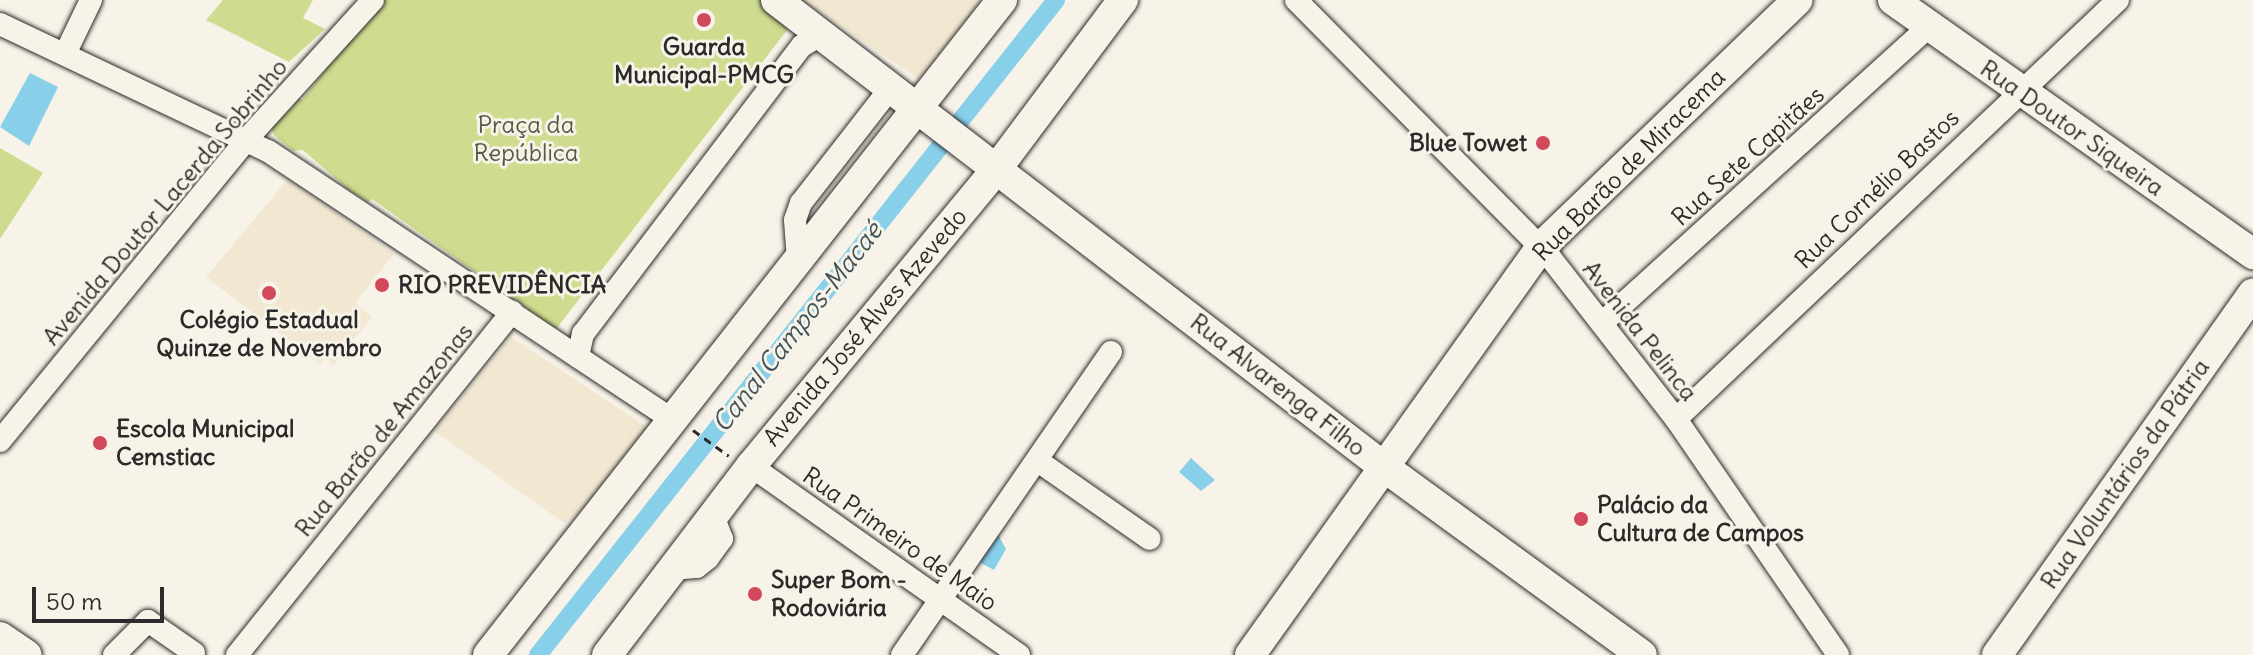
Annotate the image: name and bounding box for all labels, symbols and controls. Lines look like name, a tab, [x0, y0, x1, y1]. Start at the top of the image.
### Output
marker: Guarda Municipal-PMCG	[695, 11, 713, 29]
place label: Guarda Municipal-PMCG	[614, 33, 794, 89]
street label: Avenida Doutor Lacerda Sobrinho	[37, 53, 293, 351]
street label: Rua Doutor Siqueira	[1975, 54, 2169, 202]
street label: Rua Barão de Miracema	[1527, 63, 1731, 267]
street label: Rua Sete Capitães	[1666, 80, 1830, 232]
street label: Rua Cornélio Bastos	[1789, 103, 1965, 275]
park label: Praça da República	[473, 111, 579, 167]
place label: Blue Towet	[1409, 129, 1527, 157]
marker: Blue Towet	[1534, 134, 1552, 152]
street label: Avenida José Alves Azevedo	[757, 202, 973, 452]
water label: Canal Campos-Macaé	[705, 216, 889, 438]
street label: Avenida Pelinca	[1576, 255, 1704, 407]
place label: RIO PREVIDÊNCIA	[398, 271, 606, 299]
marker: RIO PREVIDÊNCIA	[373, 276, 391, 294]
marker: Colégio Estadual Quinze de Novembro	[260, 284, 278, 302]
place label: Colégio Estadual Quinze de Novembro	[156, 306, 382, 362]
street label: Rua Alvarenga Filho	[1184, 308, 1372, 462]
street label: Rua Barão de Amazonas	[289, 317, 479, 543]
street label: Rua Voluntários da Pátria	[2035, 353, 2215, 595]
place label: Escola Municipal Cemstiac	[116, 415, 294, 471]
marker: Escola Municipal Cemstiac	[91, 434, 109, 452]
street label: Rua Primeiro de Maio	[797, 461, 1003, 617]
place label: Palácio da Cultura de Campos	[1597, 491, 1804, 547]
marker: Palácio da Cultura de Campos	[1572, 510, 1590, 528]
place label: Super Bom - Rodoviária	[771, 566, 907, 622]
scale bar	[36, 571, 168, 621]
marker: Super Bom - Rodoviária	[746, 585, 764, 603]
text: 50 m	[46, 586, 102, 616]

